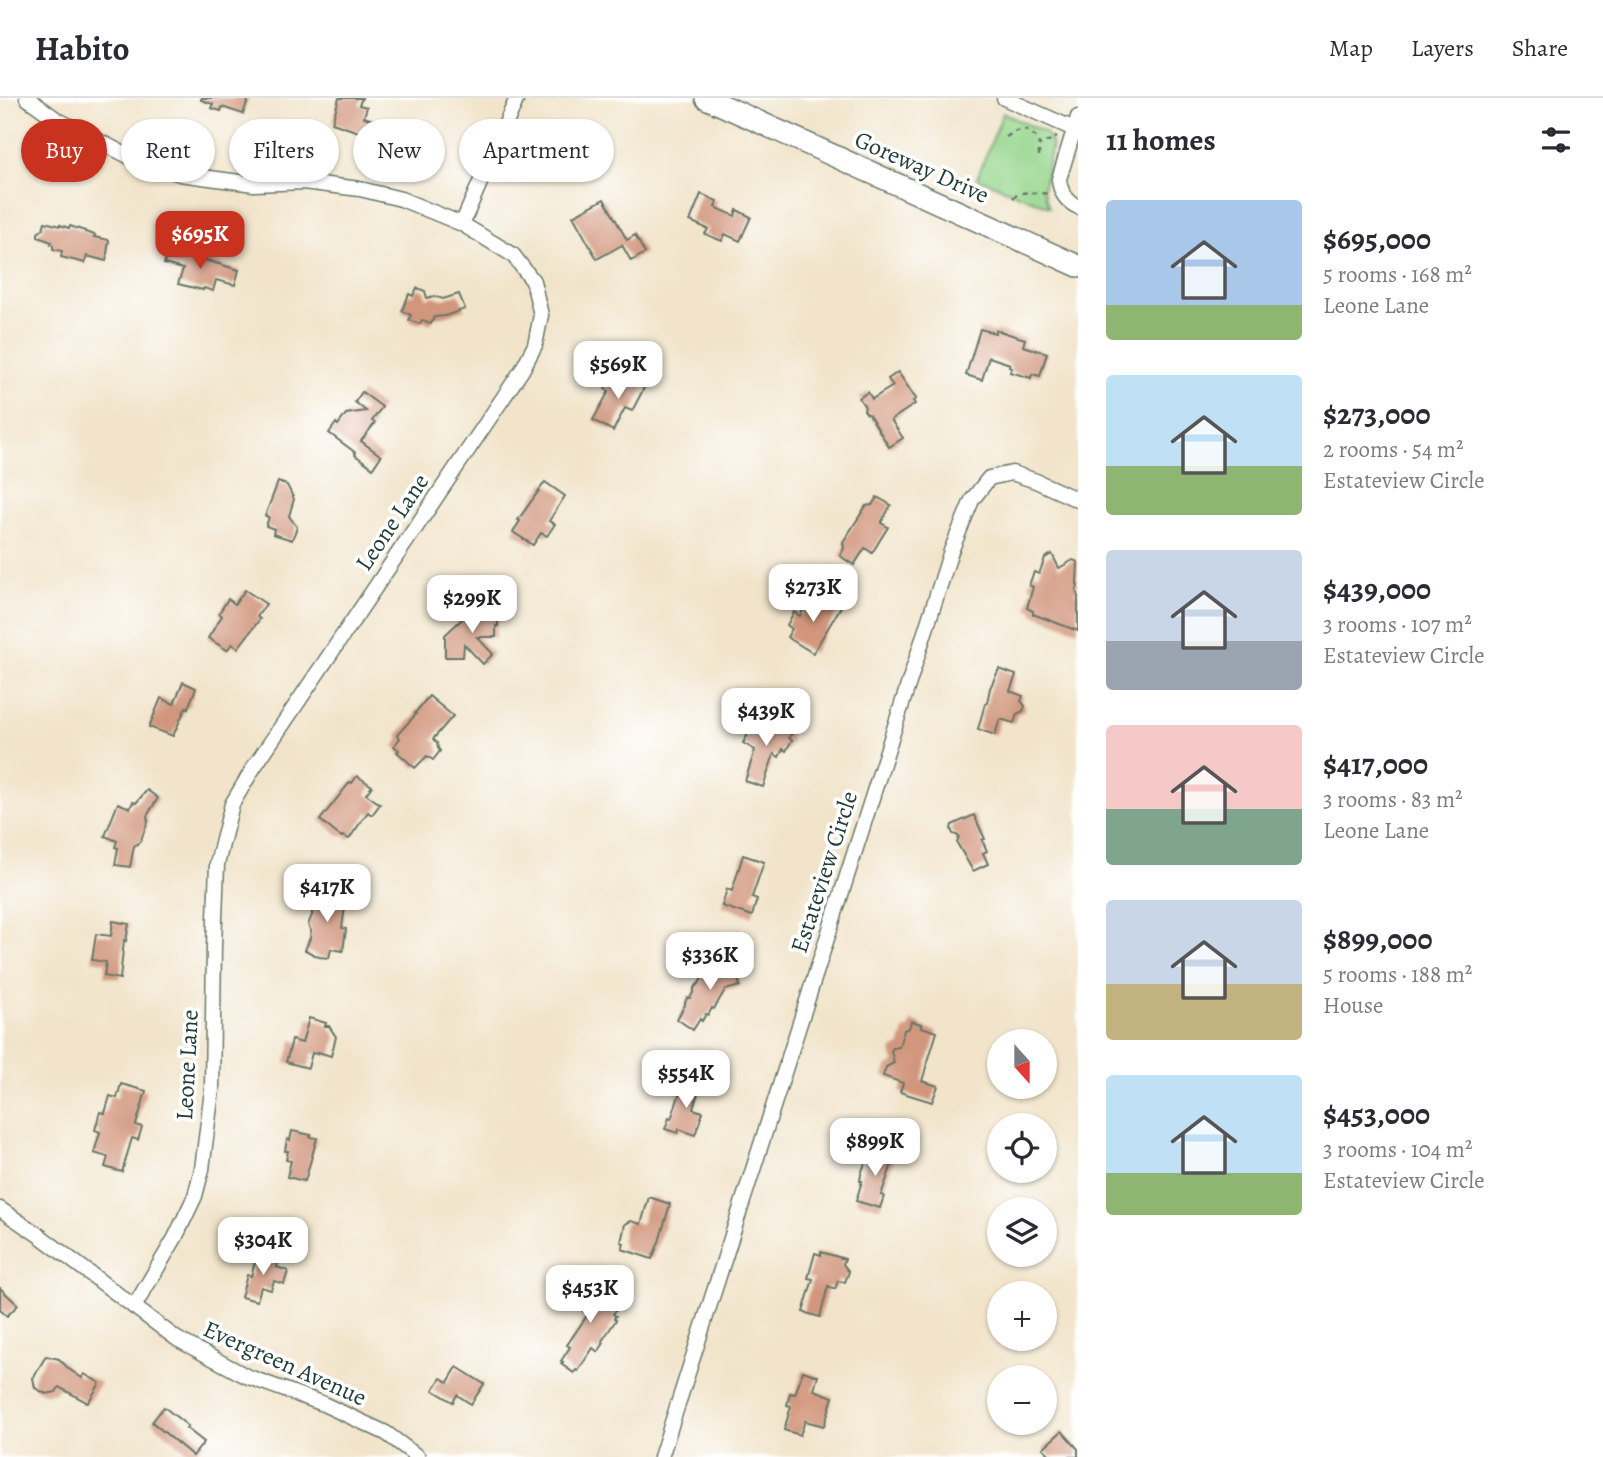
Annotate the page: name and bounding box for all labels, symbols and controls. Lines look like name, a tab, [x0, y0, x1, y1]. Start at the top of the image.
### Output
text: Habito	[35, 26, 130, 71]
text: Map	[1329, 32, 1373, 64]
text: Layers	[1411, 32, 1474, 64]
text: Share	[1512, 32, 1568, 64]
chip: Buy	[21, 119, 107, 182]
chip: Rent	[121, 119, 215, 182]
chip: Filters	[229, 119, 339, 182]
chip: New	[353, 119, 445, 182]
chip: Apartment	[459, 119, 614, 182]
text: 11 homes	[1106, 120, 1216, 160]
icon: filters	[1537, 121, 1575, 159]
street label: Goreway Drive	[850, 123, 994, 211]
pin: $695K	[151, 212, 249, 271]
text: $695K	[171, 218, 229, 249]
text: $695,000	[1323, 219, 1431, 259]
icon: home	[1162, 228, 1246, 312]
text: 5 rooms · 168 m²	[1323, 259, 1472, 290]
text: Leone Lane	[1323, 290, 1429, 321]
pin: $569K	[569, 342, 667, 401]
text: $569K	[589, 348, 647, 379]
text: $273,000	[1323, 394, 1431, 434]
icon: home	[1162, 403, 1246, 487]
text: 2 rooms · 54 m²	[1323, 434, 1464, 465]
text: Estateview Circle	[1323, 465, 1485, 496]
street label: Leone Lane	[348, 467, 436, 577]
pin: $273K	[764, 564, 862, 624]
text: $439,000	[1323, 569, 1431, 609]
text: $273K	[785, 571, 841, 602]
pin: $299K	[423, 575, 521, 635]
icon: home	[1162, 578, 1246, 662]
text: $299K	[443, 582, 501, 613]
text: 3 rooms · 107 m²	[1323, 609, 1472, 640]
text: Estateview Circle	[1323, 640, 1485, 671]
pin: $439K	[717, 688, 815, 748]
text: $439K	[737, 695, 795, 726]
text: $417,000	[1323, 744, 1428, 784]
icon: home	[1162, 753, 1246, 837]
text: 3 rooms · 83 m²	[1323, 784, 1463, 815]
street label: Estateview Circle	[783, 787, 865, 957]
text: Leone Lane	[1323, 815, 1429, 846]
pin: $417K	[278, 864, 376, 924]
text: $417K	[300, 871, 354, 902]
text: $899,000	[1323, 919, 1433, 959]
icon: home	[1162, 928, 1246, 1012]
pin: $336K	[661, 932, 759, 992]
text: $336K	[682, 939, 738, 970]
text: 5 rooms · 188 m²	[1323, 959, 1472, 990]
text: House	[1323, 990, 1383, 1021]
street label: Leone Lane	[168, 1009, 206, 1121]
north arrow	[987, 1029, 1057, 1099]
map controls	[987, 1029, 1057, 1435]
pin: $554K	[637, 1051, 735, 1110]
text: $554K	[658, 1057, 714, 1088]
text: $453,000	[1323, 1094, 1430, 1134]
icon: home	[1162, 1103, 1246, 1187]
button: locate	[987, 1113, 1057, 1183]
pin: $899K	[826, 1118, 924, 1178]
text: $899K	[846, 1125, 904, 1156]
text: 3 rooms · 104 m²	[1323, 1134, 1472, 1165]
text: Estateview Circle	[1323, 1165, 1485, 1196]
button: layers	[987, 1197, 1057, 1267]
pin: $304K	[214, 1218, 312, 1277]
text: $304K	[234, 1224, 292, 1255]
pin: $453K	[541, 1266, 639, 1325]
text: $453K	[562, 1272, 618, 1303]
button: +	[987, 1281, 1057, 1351]
street label: Evergreen Avenue	[198, 1313, 372, 1413]
button: −	[987, 1365, 1057, 1435]

